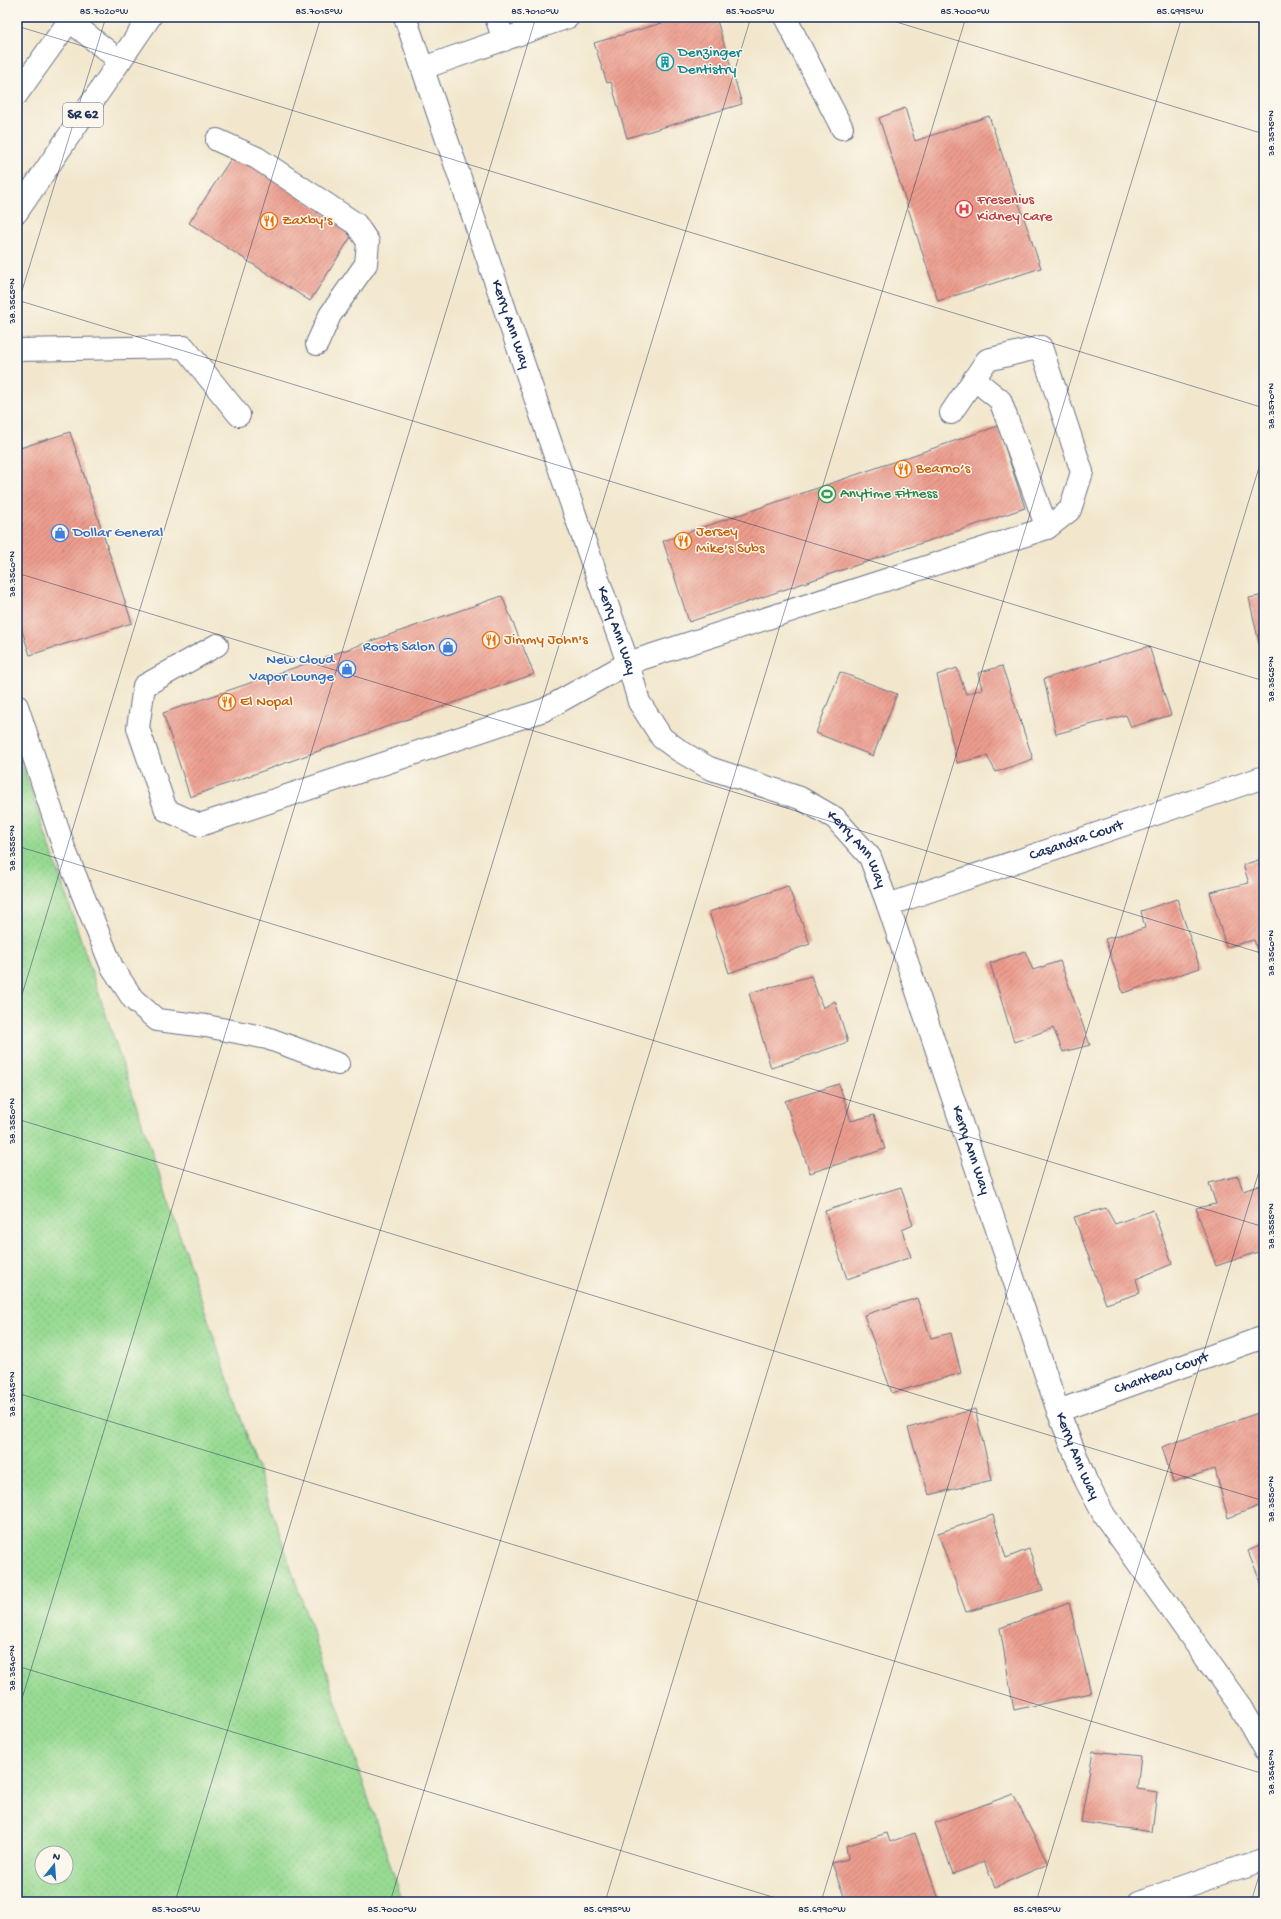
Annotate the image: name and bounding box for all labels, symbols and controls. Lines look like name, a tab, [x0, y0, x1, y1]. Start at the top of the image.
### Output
text: 85.7020°W	[80, 6, 129, 18]
text: 85.7015°W	[295, 6, 343, 18]
text: 85.7010°W	[511, 6, 559, 18]
text: 85.7005°W	[726, 6, 775, 18]
text: 85.7000°W	[940, 6, 990, 18]
text: 85.6995°W	[1156, 6, 1204, 18]
place label: Denzinger Dentistry	[677, 44, 743, 79]
building icon: Denzinger Dentistry	[655, 52, 675, 72]
road number: SR 62	[63, 103, 103, 127]
text: 38.3575°N	[1266, 110, 1278, 157]
place label: Fresenius Kidney Care	[976, 191, 1053, 226]
hospital icon: Fresenius Kidney Care	[954, 199, 974, 219]
restaurant icon: Zaxby's	[259, 211, 279, 231]
place label: Zaxby's	[282, 212, 333, 230]
text: 38.3565°N	[7, 278, 19, 325]
street label: Kerry Ann Way	[487, 278, 534, 372]
text: 38.3570°N	[1266, 382, 1278, 430]
restaurant icon: Bearno’s	[893, 459, 913, 479]
place label: Bearno’s	[915, 460, 971, 478]
sports icon: Anytime Fitness	[817, 484, 837, 504]
place label: Anytime Fitness	[840, 485, 938, 503]
shop icon: Dollar General	[50, 523, 70, 543]
place label: Jersey Mike's Subs	[696, 523, 765, 558]
place label: Dollar General	[72, 524, 163, 542]
restaurant icon: Jersey Mike's Subs	[673, 531, 693, 551]
text: 38.3560°N	[7, 551, 19, 598]
street label: Kerry Ann Way	[592, 584, 640, 678]
restaurant icon: Jimmy John's	[481, 630, 501, 650]
place label: Jimmy John's	[504, 631, 588, 649]
shop icon: Roots Salon	[438, 637, 458, 657]
place label: Roots Salon	[363, 638, 435, 656]
place label: New Cloud Vapor Lounge	[249, 651, 335, 686]
text: 38.3565°N	[1266, 656, 1278, 703]
shop icon: New Cloud Vapor Lounge	[337, 659, 357, 679]
restaurant icon: El Nopal	[217, 692, 237, 712]
place label: El Nopal	[240, 693, 293, 711]
street label: Kerry Ann Way	[824, 806, 890, 891]
street label: Casandra Court	[1027, 816, 1127, 865]
text: 38.3555°N	[7, 825, 19, 872]
text: 38.3560°N	[1266, 930, 1278, 977]
text: 38.3550°N	[7, 1097, 19, 1145]
street label: Kerry Ann Way	[947, 1103, 994, 1198]
text: 38.3555°N	[1266, 1203, 1278, 1250]
street label: Chanteau Court	[1112, 1348, 1213, 1399]
text: 38.3545°N	[7, 1371, 19, 1418]
street label: Kerry Ann Way	[1051, 1410, 1104, 1503]
text: 38.3550°N	[1266, 1475, 1278, 1523]
text: 38.3540°N	[7, 1645, 19, 1692]
text: 38.3545°N	[1266, 1749, 1278, 1796]
north arrow	[34, 1845, 74, 1885]
text: N	[51, 1851, 62, 1864]
text: 85.7005°W	[152, 1904, 201, 1916]
text: 85.7000°W	[367, 1904, 417, 1916]
text: 85.6995°W	[583, 1904, 631, 1916]
text: 85.6990°W	[798, 1904, 846, 1916]
text: 85.6985°W	[1013, 1904, 1061, 1916]

